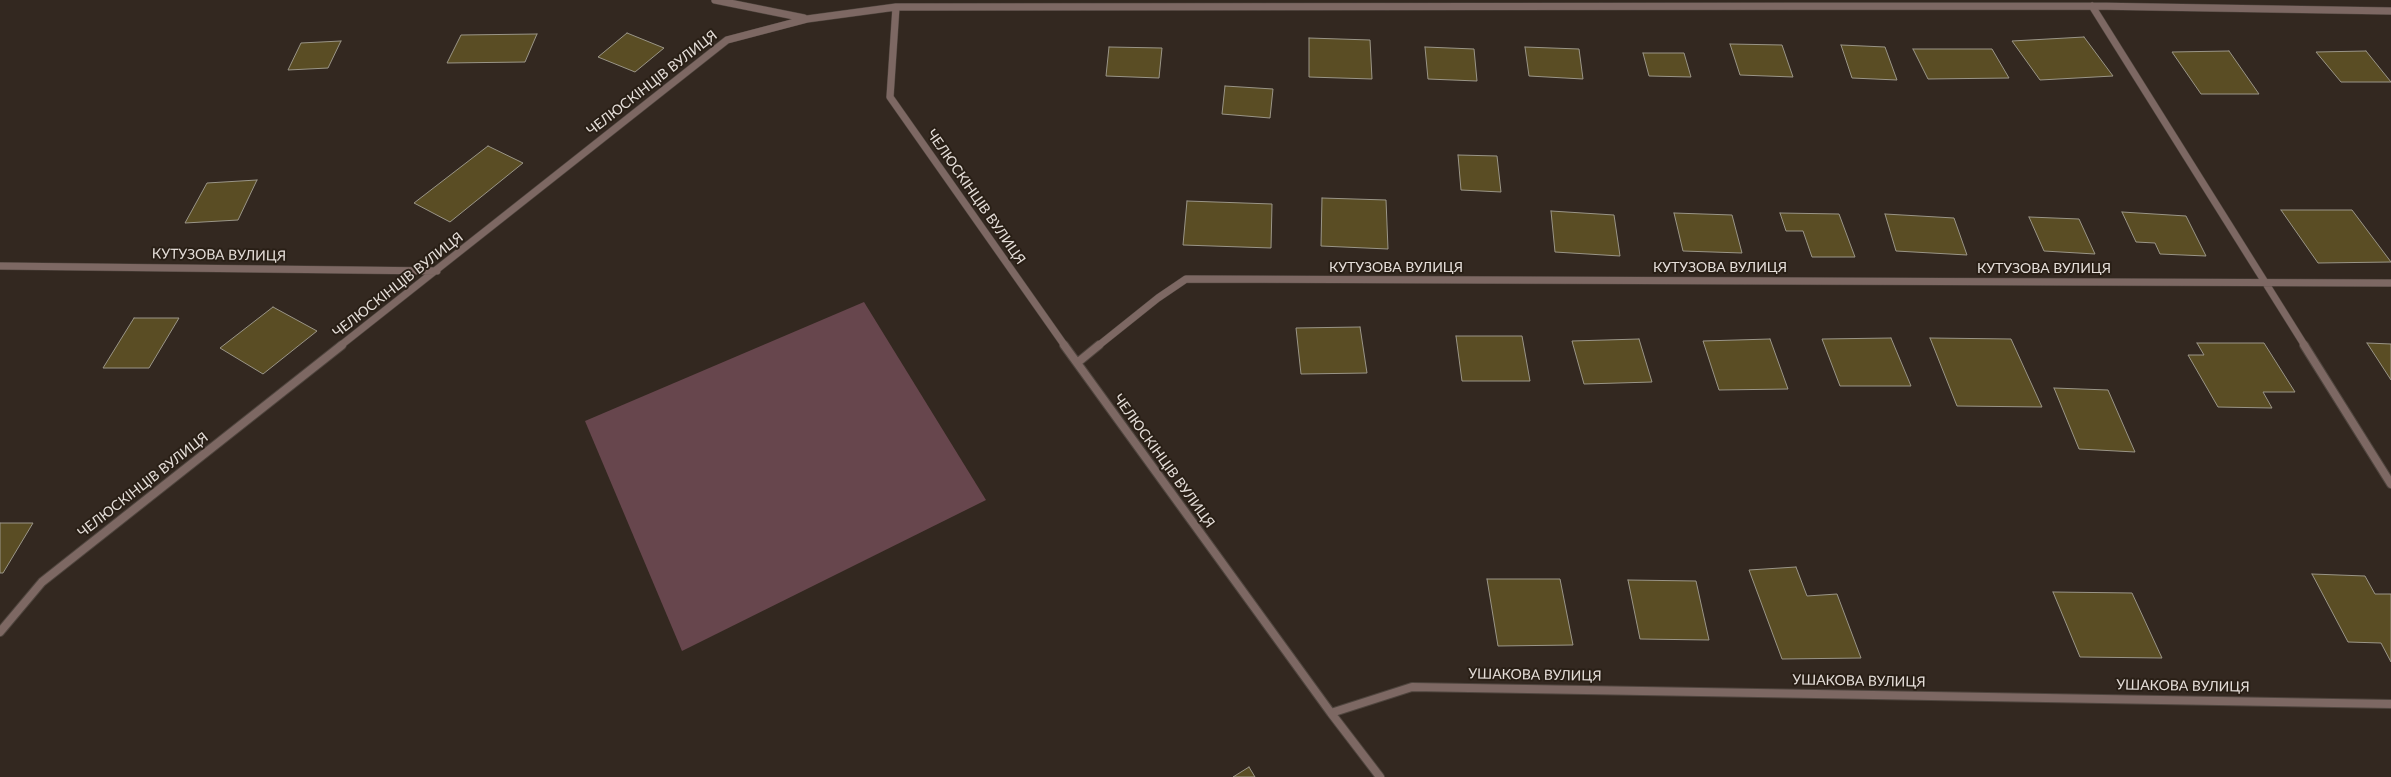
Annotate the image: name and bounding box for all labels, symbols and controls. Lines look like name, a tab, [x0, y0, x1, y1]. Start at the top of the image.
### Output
street label: ЧЕЛЮСКІНЦІВ ВУЛИЦЯ	[583, 27, 721, 139]
street label: ЧЕЛЮСКІНЦІВ ВУЛИЦЯ	[923, 126, 1029, 268]
street label: ЧЕЛЮСКІНЦІВ ВУЛИЦЯ	[329, 229, 467, 341]
street label: КУТУЗОВА ВУЛИЦЯ	[152, 245, 286, 265]
street label: КУТУЗОВА ВУЛИЦЯ	[1329, 259, 1463, 275]
street label: КУТУЗОВА ВУЛИЦЯ	[1653, 259, 1787, 275]
street label: КУТУЗОВА ВУЛИЦЯ	[1977, 260, 2111, 276]
street label: ЧЕЛЮСКІНЦІВ ВУЛИЦЯ	[1110, 391, 1218, 531]
street label: ЧЕЛЮСКІНЦІВ ВУЛИЦЯ	[74, 429, 212, 541]
street label: УШАКОВА ВУЛИЦЯ	[1468, 665, 1602, 685]
street label: УШАКОВА ВУЛИЦЯ	[1792, 671, 1926, 691]
street label: УШАКОВА ВУЛИЦЯ	[2116, 676, 2250, 696]

